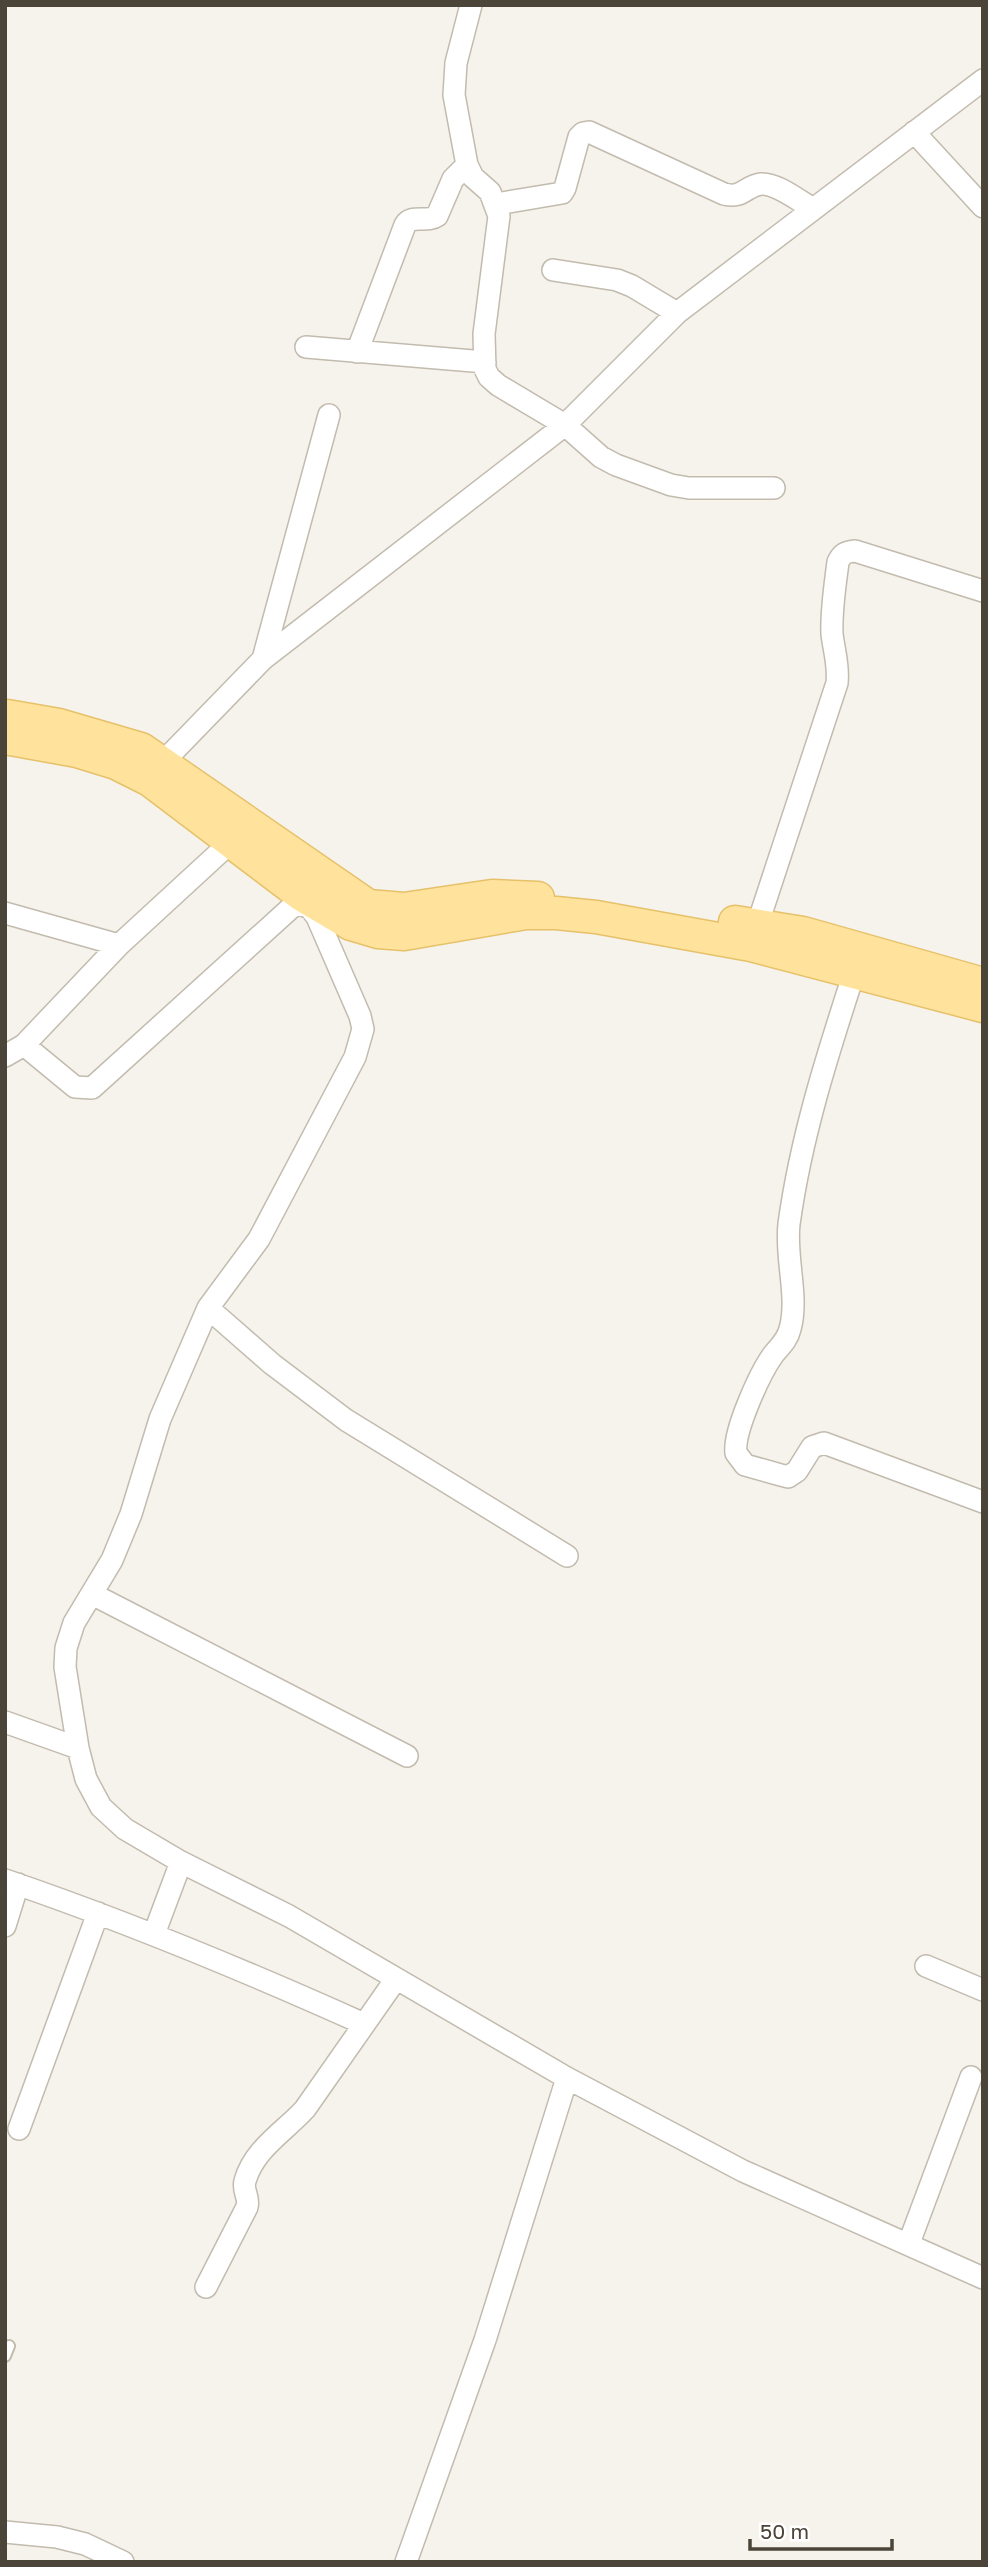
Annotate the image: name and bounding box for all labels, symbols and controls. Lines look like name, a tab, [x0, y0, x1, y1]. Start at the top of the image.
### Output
scale bar	[750, 2508, 892, 2552]
text: 50 m	[760, 2518, 809, 2544]

